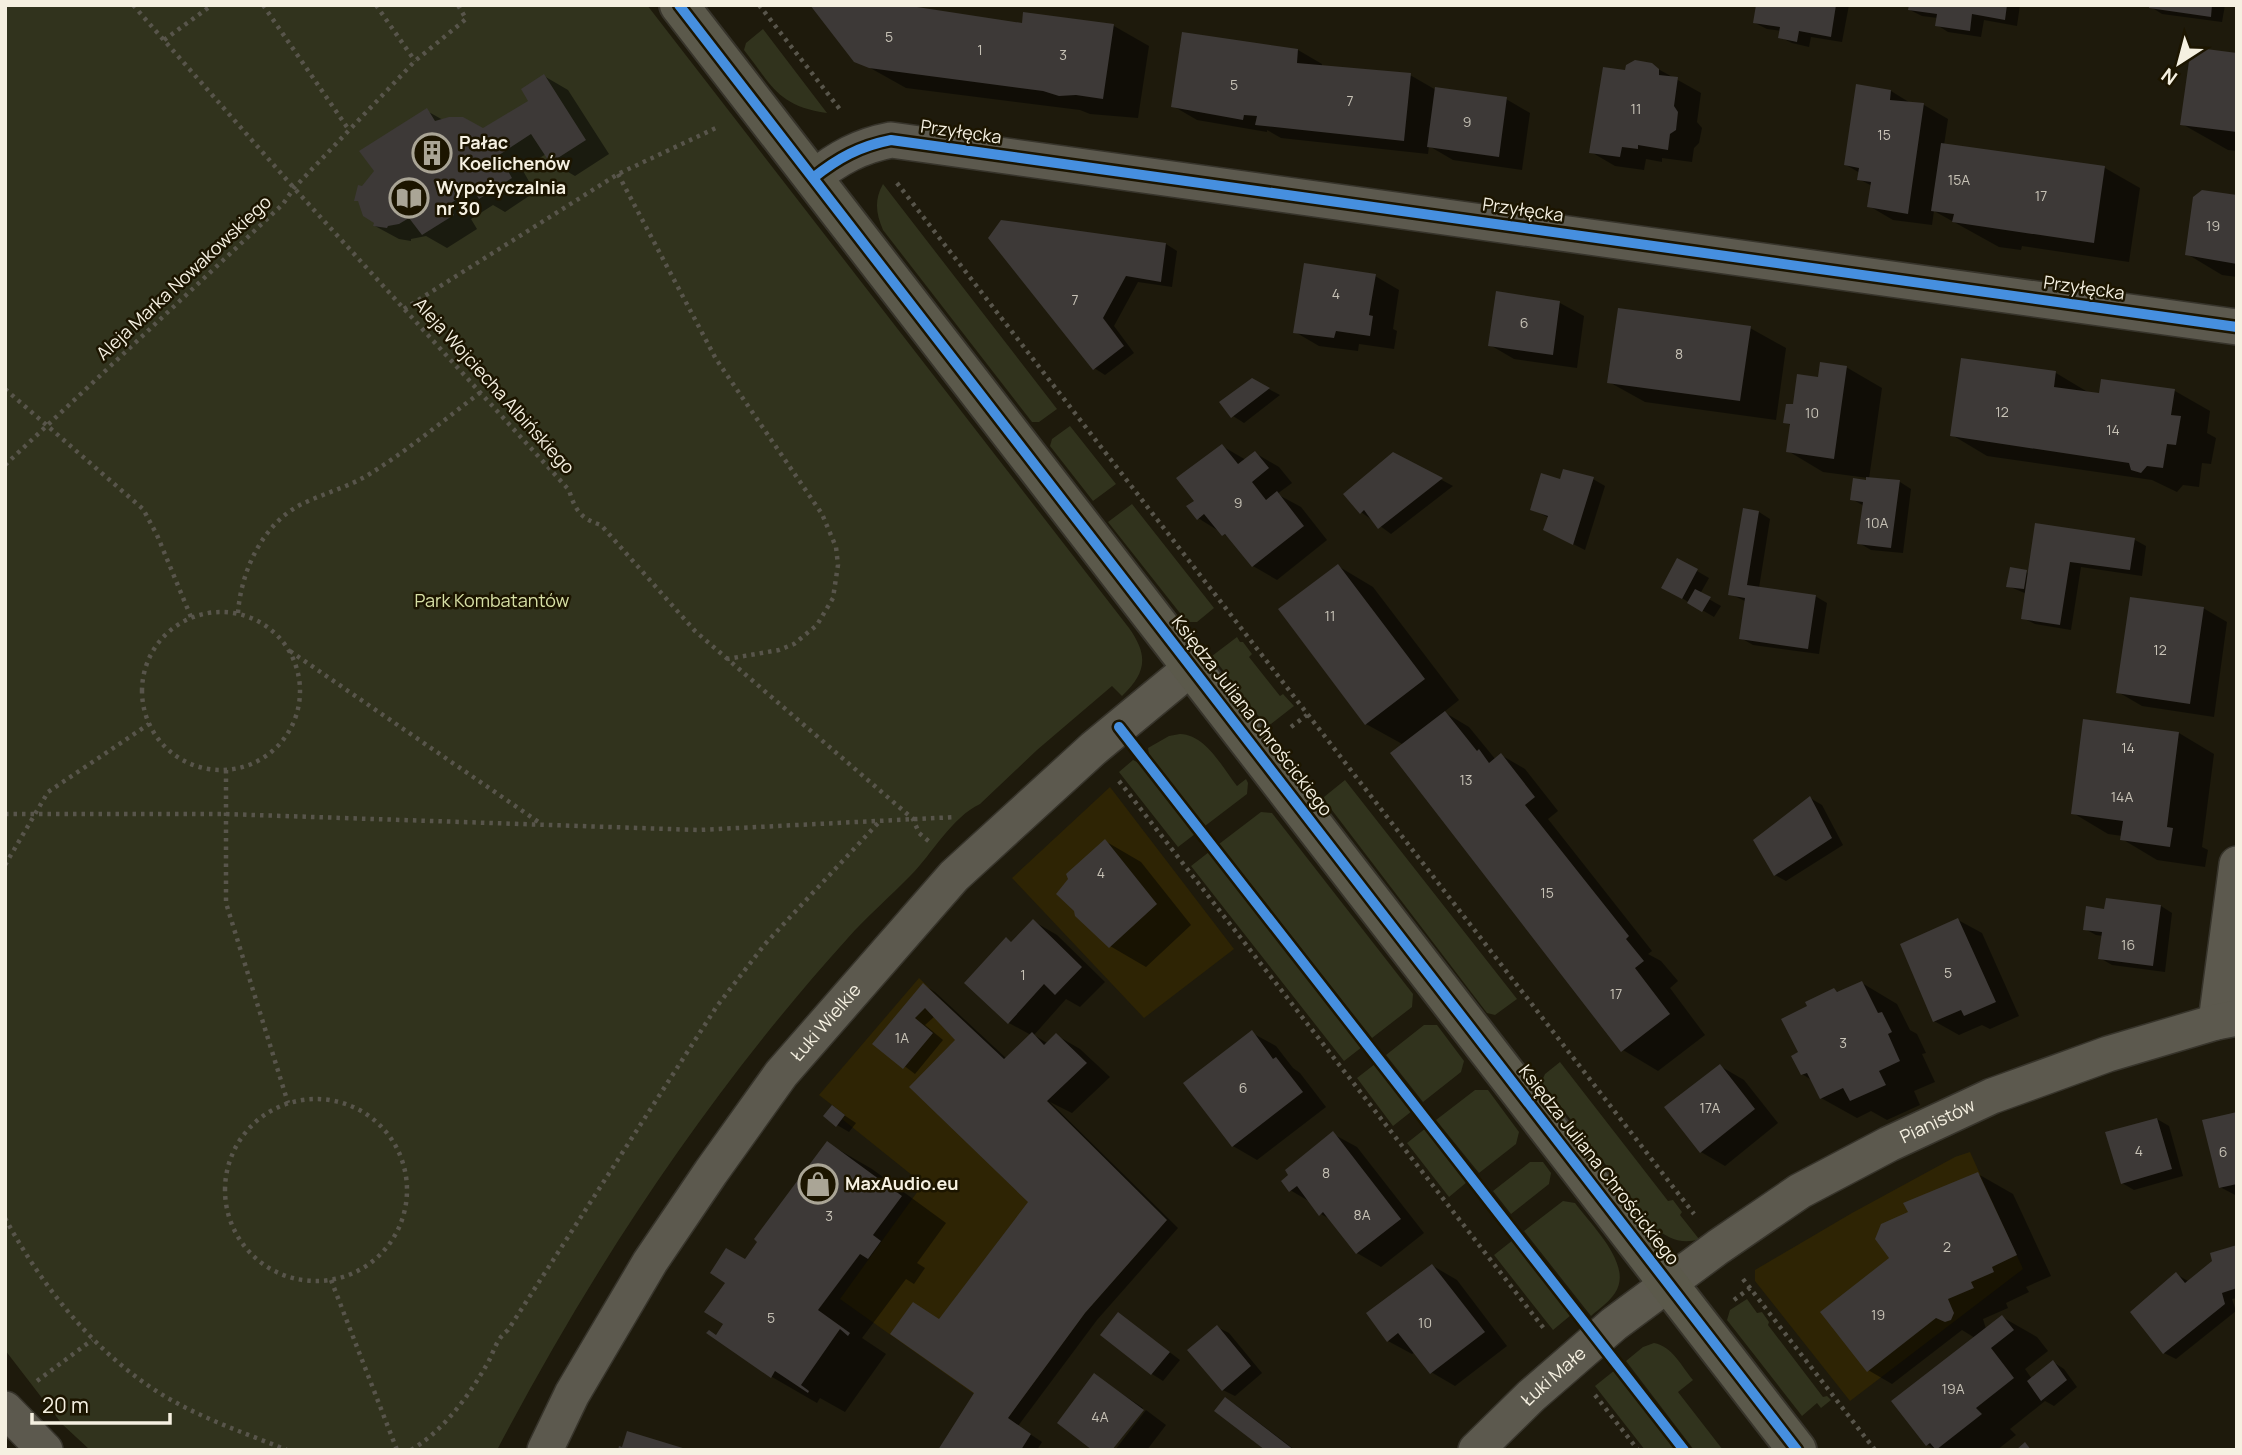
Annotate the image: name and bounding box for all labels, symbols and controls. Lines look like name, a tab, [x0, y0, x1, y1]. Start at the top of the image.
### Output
house number: 5	[885, 27, 893, 46]
north arrow	[2144, 28, 2214, 98]
house number: 1	[977, 40, 983, 59]
house number: 3	[1059, 45, 1067, 64]
text: N	[2156, 62, 2182, 91]
house number: 5	[1230, 75, 1238, 94]
house number: 7	[1346, 91, 1354, 110]
house number: 11	[1631, 99, 1641, 118]
house number: 9	[1463, 112, 1471, 131]
street label: Przyłęcka	[919, 113, 1003, 149]
house number: 15	[1877, 125, 1891, 144]
place label: Pałac Koelichenów	[459, 130, 571, 175]
building icon: Pałac Koelichenów	[411, 132, 453, 174]
house number: 15A	[1948, 170, 1970, 189]
place label: Wypożyczalnia nr 30	[436, 175, 566, 220]
library icon: Wypożyczalnia nr 30	[388, 177, 430, 219]
house number: 17	[2035, 186, 2047, 205]
street label: Aleja Marka Nowakowskiego	[91, 190, 276, 365]
street label: Przyłęcka	[1481, 191, 1565, 227]
house number: 19	[2206, 216, 2220, 235]
street label: Przyłęcka	[2042, 269, 2126, 305]
house number: 4	[1332, 284, 1340, 303]
house number: 7	[1071, 290, 1079, 309]
street label: Aleja Wojciecha Albińskiego	[409, 292, 580, 479]
house number: 6	[1520, 313, 1528, 332]
house number: 8	[1675, 344, 1683, 363]
house number: 12	[1995, 402, 2009, 421]
house number: 10	[1805, 403, 1819, 422]
house number: 14	[2106, 420, 2120, 439]
house number: 9	[1234, 493, 1242, 512]
house number: 10A	[1866, 513, 1889, 532]
park label: Park Kombatantów	[415, 588, 570, 612]
house number: 11	[1325, 606, 1335, 625]
street label: Księdza Juliana Chrościckiego	[1167, 610, 1339, 821]
house number: 12	[2153, 640, 2167, 659]
house number: 14	[2121, 738, 2135, 757]
house number: 13	[1459, 770, 1473, 789]
house number: 14A	[2111, 787, 2133, 806]
house number: 4	[1097, 863, 1105, 882]
house number: 15	[1540, 883, 1554, 902]
house number: 16	[2121, 935, 2135, 954]
house number: 5	[1944, 963, 1952, 982]
house number: 1	[1020, 965, 1026, 984]
street label: Łuki Wielkie	[785, 978, 866, 1066]
house number: 17	[1610, 984, 1622, 1003]
house number: 1A	[895, 1028, 909, 1047]
house number: 3	[1839, 1033, 1847, 1052]
street label: Księdza Juliana Chrościckiego	[1514, 1059, 1686, 1270]
house number: 6	[1239, 1078, 1247, 1097]
street label: Pianistów	[1896, 1092, 1979, 1148]
house number: 17A	[1700, 1098, 1721, 1117]
house number: 4	[2135, 1141, 2143, 1160]
house number: 6	[2219, 1142, 2227, 1161]
shop icon: MaxAudio.eu	[797, 1163, 839, 1205]
house number: 8	[1322, 1163, 1330, 1182]
place label: MaxAudio.eu	[845, 1171, 959, 1195]
house number: 8A	[1354, 1205, 1371, 1224]
house number: 3	[825, 1206, 833, 1225]
house number: 2	[1943, 1237, 1951, 1256]
house number: 19	[1871, 1305, 1885, 1324]
house number: 5	[767, 1308, 775, 1327]
house number: 10	[1418, 1313, 1432, 1332]
street label: Łuki Małe	[1515, 1341, 1591, 1411]
house number: 19A	[1941, 1379, 1965, 1398]
scale bar	[32, 1382, 170, 1426]
text: 20 m	[42, 1391, 89, 1419]
house number: 4A	[1091, 1407, 1109, 1426]

